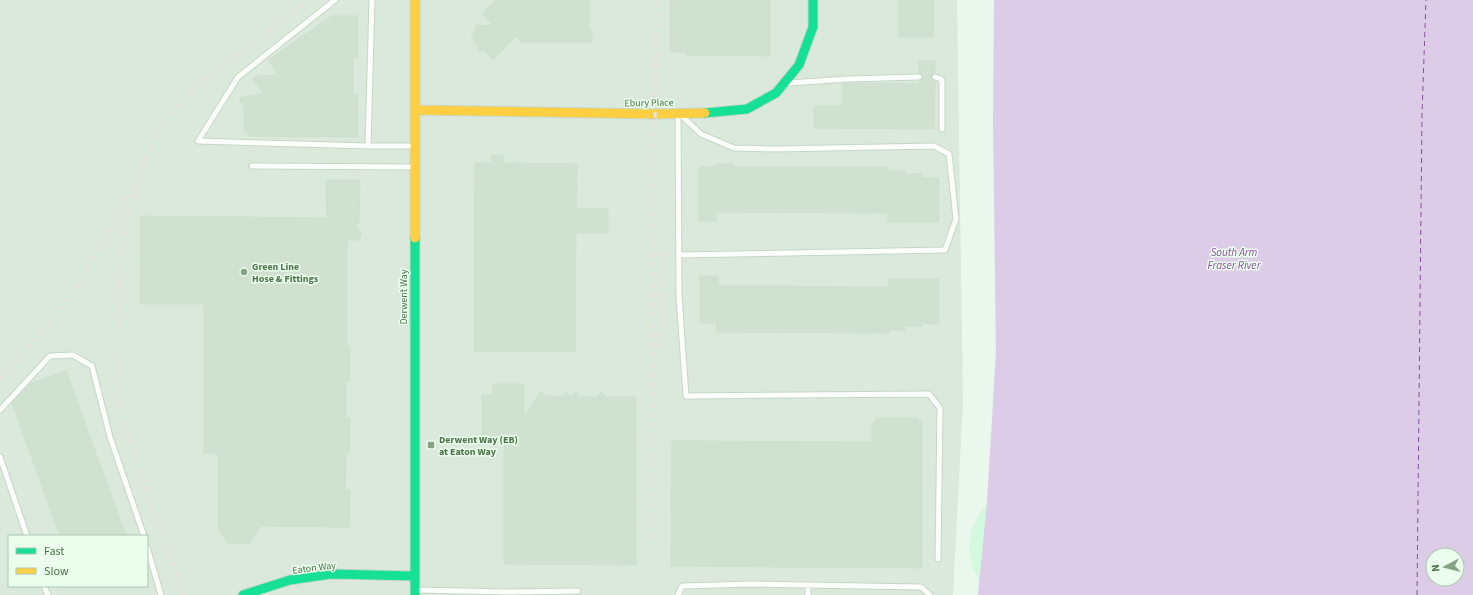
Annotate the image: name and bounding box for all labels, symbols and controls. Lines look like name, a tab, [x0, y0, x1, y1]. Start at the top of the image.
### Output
street label: Ebury Place	[624, 96, 674, 110]
water label: South Arm Fraser River	[1208, 245, 1262, 273]
place label: Green Line Hose & Fittings	[252, 260, 319, 286]
marker: Green Line Hose & Fittings	[239, 267, 249, 277]
street label: Derwent Way	[397, 269, 411, 325]
place label: Derwent Way (EB) at Eaton Way	[439, 433, 518, 459]
marker: Derwent Way (EB) at Eaton Way	[426, 440, 436, 450]
legend	[8, 535, 148, 587]
text: Fast	[44, 543, 64, 560]
north arrow	[1425, 547, 1465, 587]
street label: Eaton Way	[292, 558, 337, 578]
text: Slow	[44, 563, 69, 580]
text: N	[1428, 564, 1443, 573]

